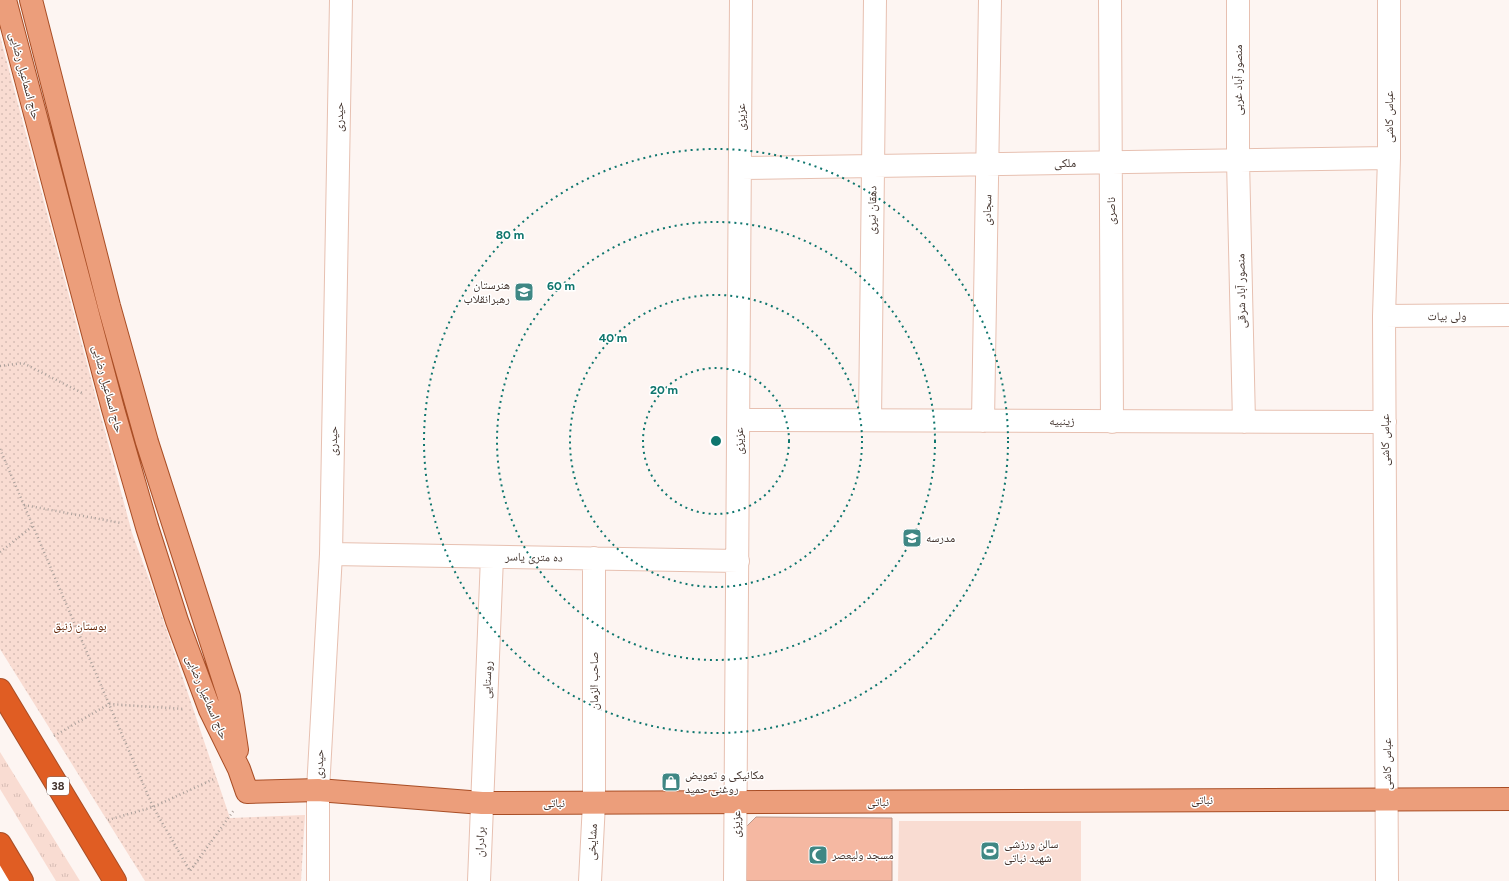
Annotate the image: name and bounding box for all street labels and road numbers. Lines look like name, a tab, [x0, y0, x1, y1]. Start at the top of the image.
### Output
street label: حاج اسماعیل رضایی	[6, 31, 43, 122]
street label: منصور آباد غربی	[1231, 44, 1245, 116]
street label: عباس کاشی	[1382, 91, 1396, 143]
street label: حیدری	[332, 102, 346, 132]
street label: عزیزی	[734, 103, 748, 131]
street label: ملکی	[1054, 156, 1076, 170]
street label: دهقان نیری	[865, 186, 880, 234]
street label: سجادی	[980, 194, 994, 226]
street label: ناصری	[1104, 197, 1118, 225]
street label: منصور آباد شرقی	[1233, 254, 1249, 328]
street label: ولی بیات	[1427, 309, 1467, 324]
street label: حاج اسماعیل رضایی	[89, 344, 126, 435]
street label: زینبیه	[1049, 414, 1075, 428]
street label: عباس کاشی	[1378, 414, 1392, 466]
street label: حیدری	[326, 426, 340, 456]
street label: عزیزی	[732, 427, 746, 455]
street label: ده متری یاسر	[504, 549, 563, 565]
street label: صاحب الزمان	[587, 652, 601, 710]
street label: حاج اسماعیل رضایی	[183, 653, 231, 742]
street label: روستایی	[479, 660, 495, 699]
street label: عباس کاشی	[1380, 738, 1394, 790]
street label: حیدری	[311, 748, 327, 779]
road number: 38	[47, 777, 69, 795]
street label: نباتی	[1191, 793, 1213, 807]
street label: نباتی	[867, 795, 889, 809]
street label: نباتی	[543, 796, 565, 810]
street label: عزیزی	[729, 810, 743, 838]
street label: مشایخی	[584, 823, 600, 861]
street label: برادران	[472, 826, 488, 858]

